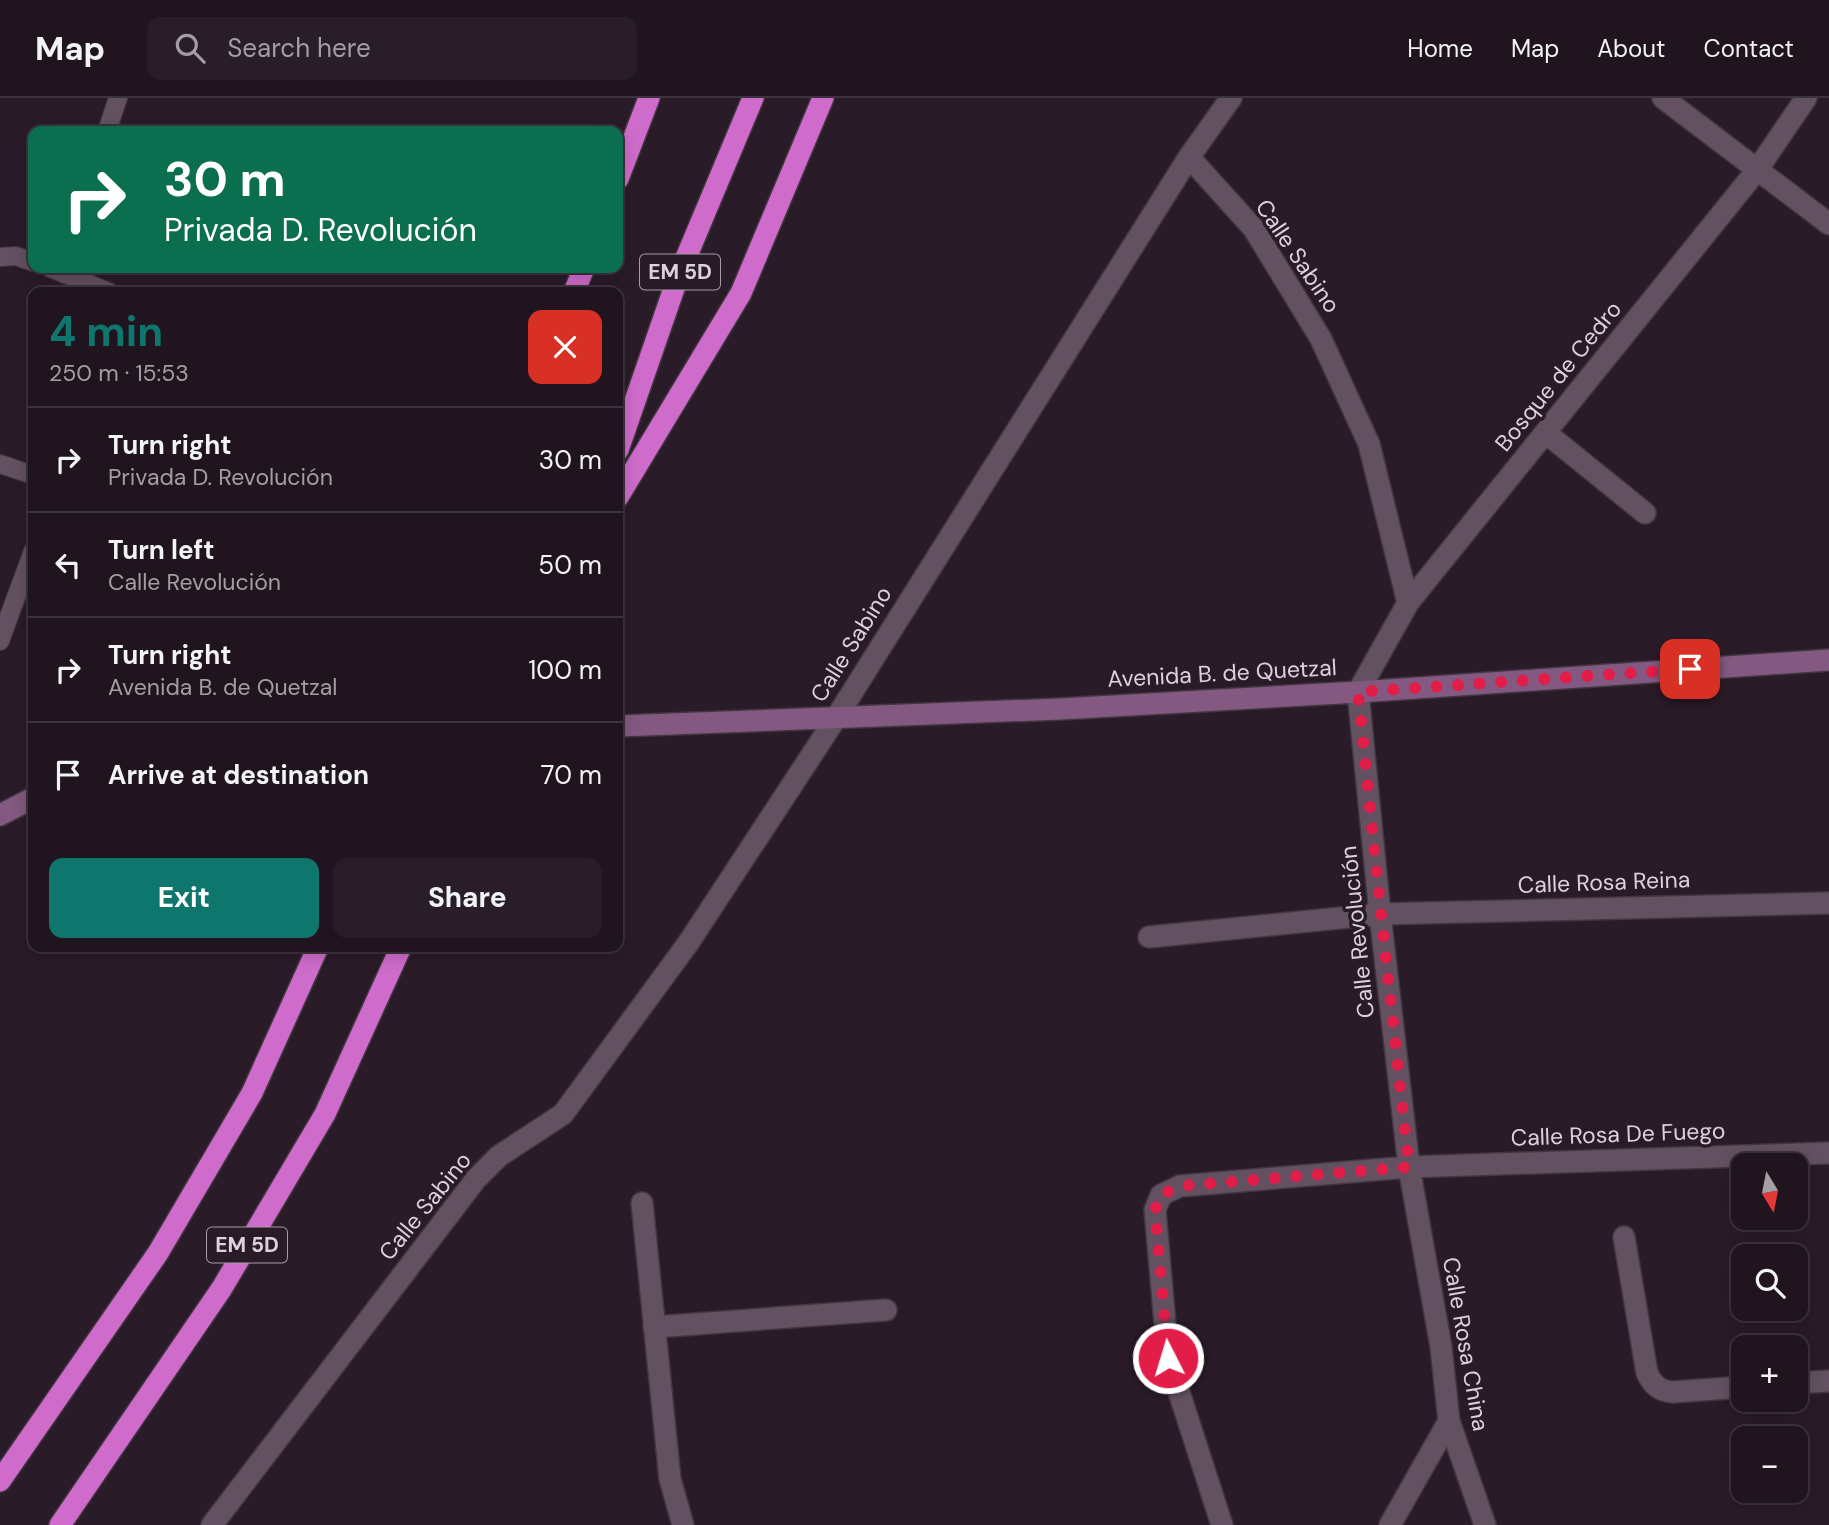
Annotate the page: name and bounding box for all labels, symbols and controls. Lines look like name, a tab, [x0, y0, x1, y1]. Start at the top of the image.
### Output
search box	[147, 17, 637, 80]
text: Map	[35, 27, 105, 70]
icon: search	[171, 29, 209, 67]
text: Search here	[227, 31, 371, 65]
text: Home	[1407, 33, 1473, 64]
text: Map	[1511, 33, 1559, 64]
text: About	[1597, 33, 1666, 64]
text: Contact	[1704, 33, 1794, 64]
text: 30 m	[164, 147, 286, 211]
icon: right	[49, 154, 140, 245]
street label: Calle Sabino	[1249, 193, 1347, 319]
text: Privada D. Revolución	[164, 209, 477, 251]
road number: EM 5D	[640, 254, 720, 290]
street label: Bosque de Cedro	[1488, 295, 1628, 457]
text: 4 min	[49, 304, 163, 359]
button: close	[528, 310, 602, 384]
text: 250 m · 15:53	[49, 358, 189, 388]
text: Turn right	[108, 428, 232, 462]
icon: right	[49, 441, 87, 479]
text: 30 m	[539, 443, 602, 477]
text: Privada D. Revolución	[108, 462, 333, 492]
text: Turn left	[108, 533, 215, 567]
icon: left	[49, 546, 87, 584]
text: 50 m	[538, 548, 602, 582]
text: Calle Revolución	[108, 567, 281, 597]
street label: Calle Sabino	[804, 580, 898, 708]
text: Turn right	[108, 638, 232, 672]
pin	[1660, 639, 1720, 699]
icon: arrive	[1671, 650, 1709, 688]
icon: right	[49, 651, 87, 689]
street label: Avenida B. de Quetzal	[1107, 652, 1337, 694]
text: 100 m	[528, 653, 602, 687]
text: Avenida B. de Quetzal	[108, 672, 337, 702]
icon: arrive	[49, 756, 87, 794]
text: Arrive at destination	[108, 758, 369, 792]
text: 70 m	[541, 758, 602, 792]
street label: Calle Revolución	[1333, 844, 1381, 1020]
button: Exit	[49, 858, 319, 938]
button: Share	[333, 858, 602, 938]
street label: Calle Rosa Reina	[1517, 864, 1691, 900]
street label: Calle Rosa De Fuego	[1510, 1115, 1726, 1153]
street label: Calle Sabino	[372, 1146, 478, 1266]
north arrow	[1731, 1153, 1808, 1230]
map controls	[1731, 1153, 1808, 1503]
road number: EM 5D	[207, 1228, 287, 1262]
button: search	[1731, 1244, 1808, 1321]
street label: Calle Rosa China	[1436, 1255, 1496, 1433]
position arrow	[1131, 1321, 1205, 1395]
button: +	[1731, 1335, 1808, 1412]
button: −	[1731, 1426, 1808, 1503]

